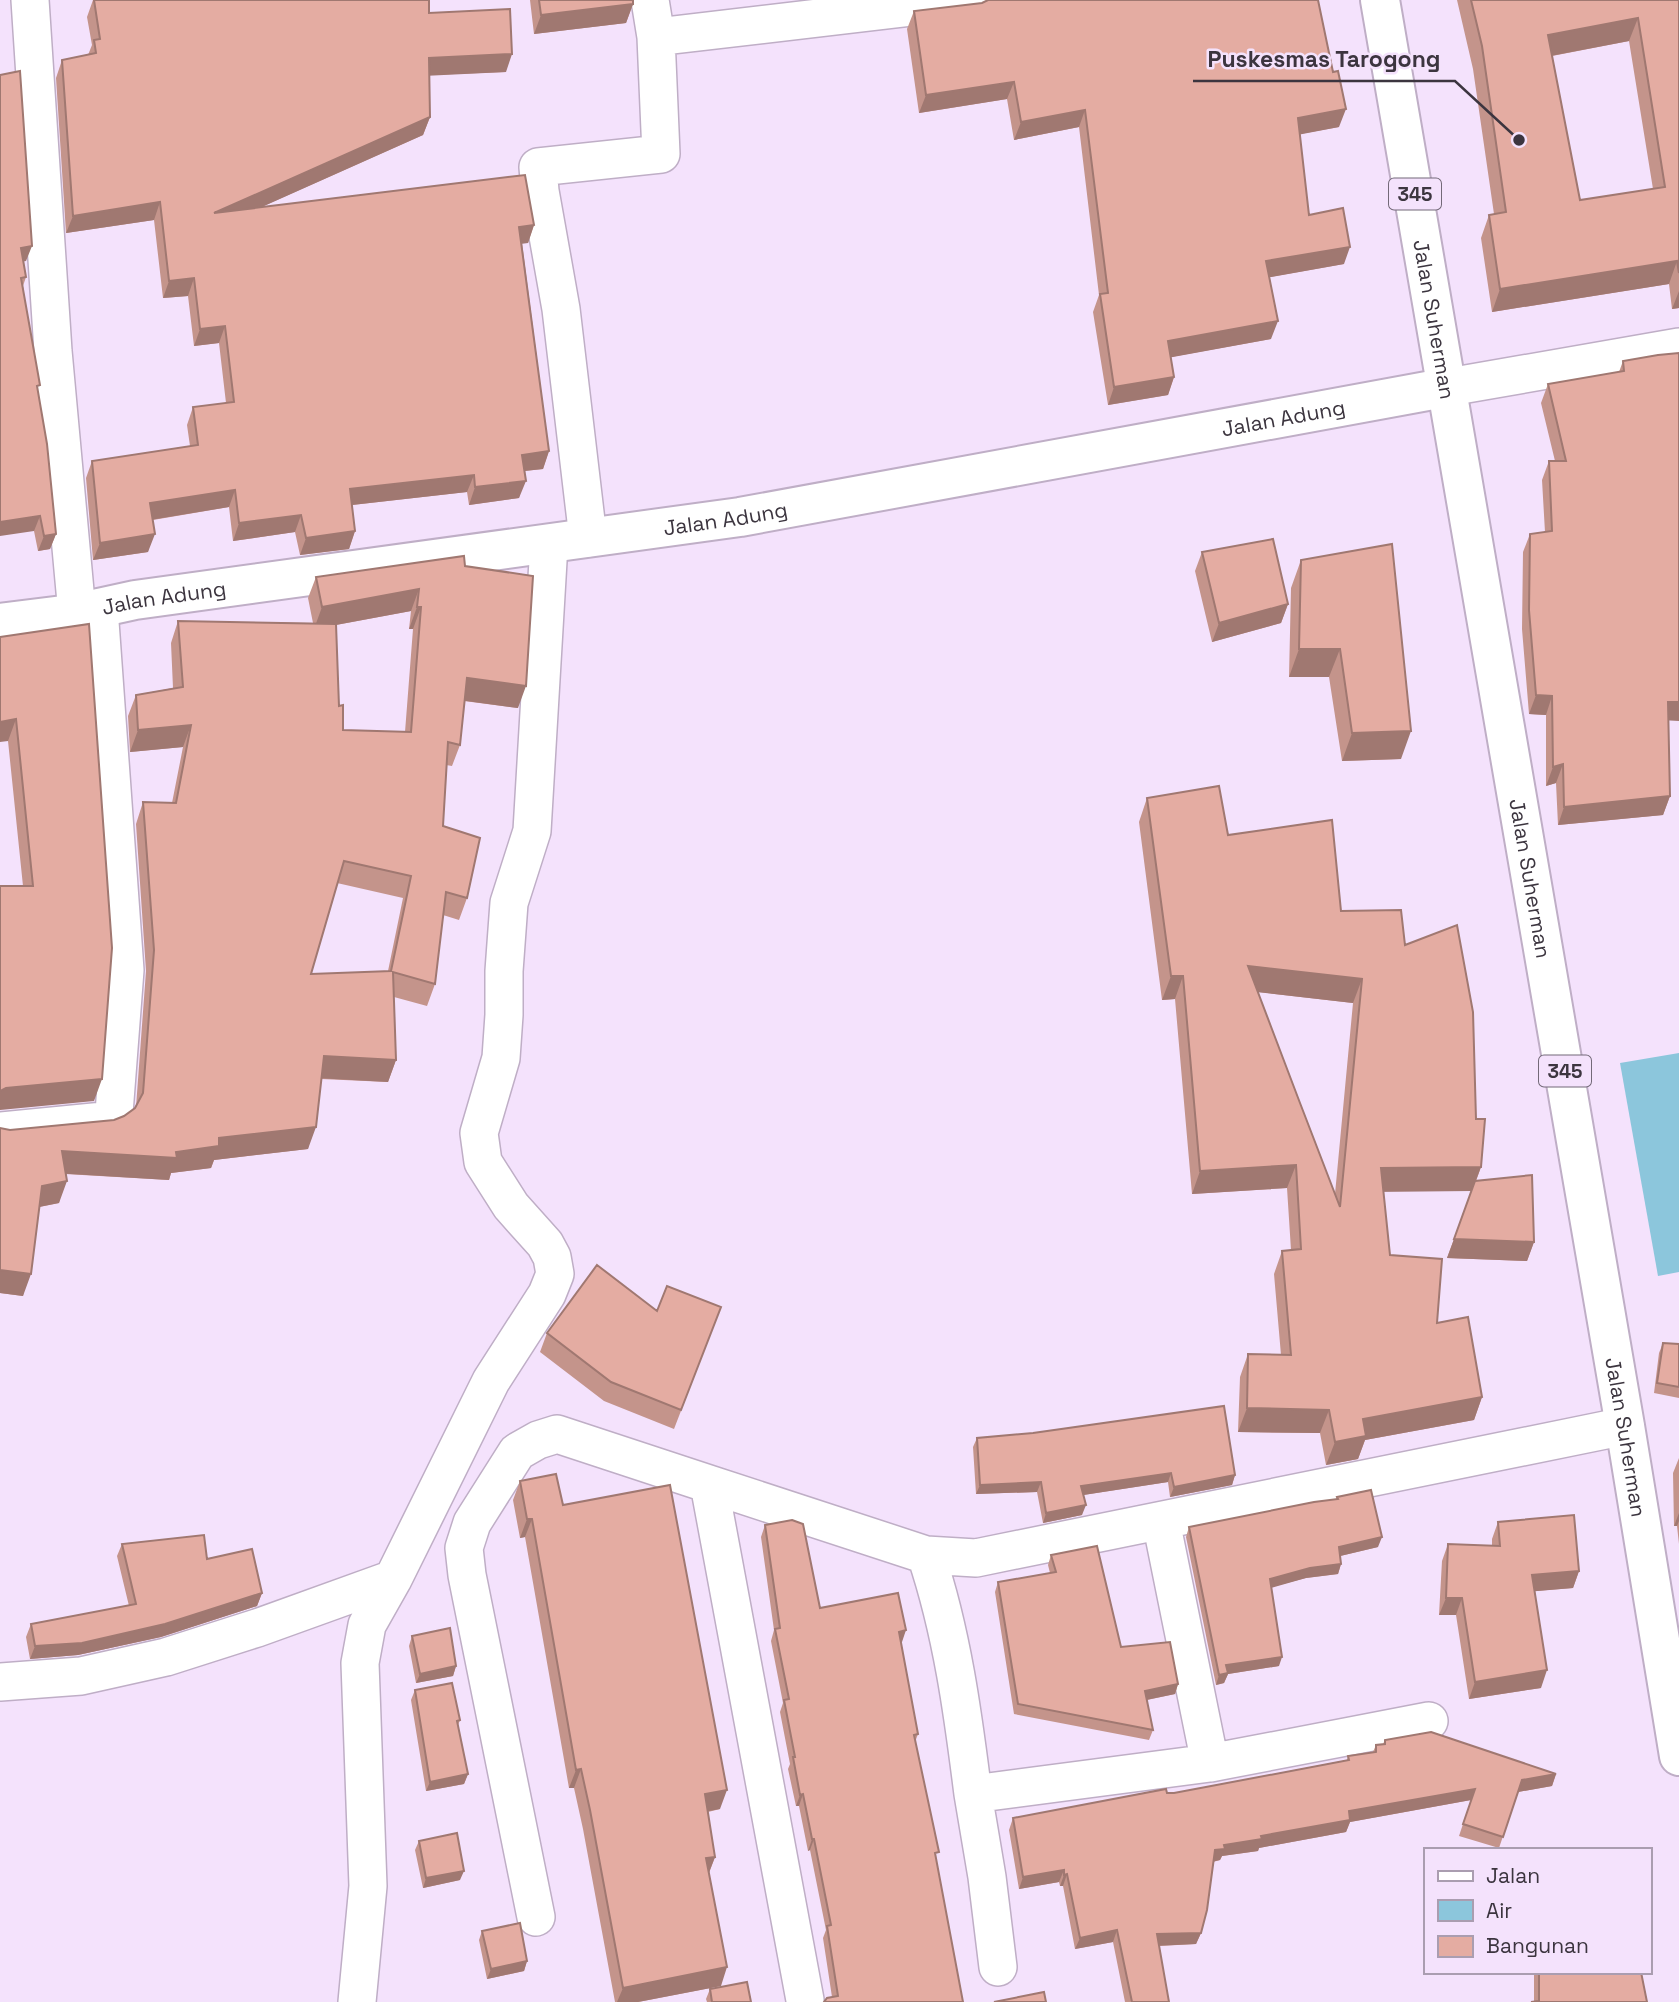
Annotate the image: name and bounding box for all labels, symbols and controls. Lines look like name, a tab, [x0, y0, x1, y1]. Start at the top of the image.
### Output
callout: Puskesmas Tarogong	[1193, 37, 1455, 81]
text: Puskesmas Tarogong	[1208, 44, 1440, 74]
road number: 345	[1389, 178, 1441, 210]
street label: Jalan Suherman	[1408, 237, 1462, 401]
street label: Jalan Adung	[1219, 393, 1347, 442]
street label: Jalan Adung	[662, 495, 790, 541]
street label: Jalan Adung	[99, 574, 228, 620]
street label: Jalan Suherman	[1504, 796, 1558, 960]
road number: 345	[1539, 1056, 1591, 1086]
street label: Jalan Suherman	[1600, 1355, 1653, 1519]
legend	[1424, 1848, 1651, 1974]
text: Jalan	[1486, 1862, 1540, 1889]
text: Air	[1486, 1897, 1512, 1924]
text: Bangunan	[1486, 1932, 1589, 1959]

